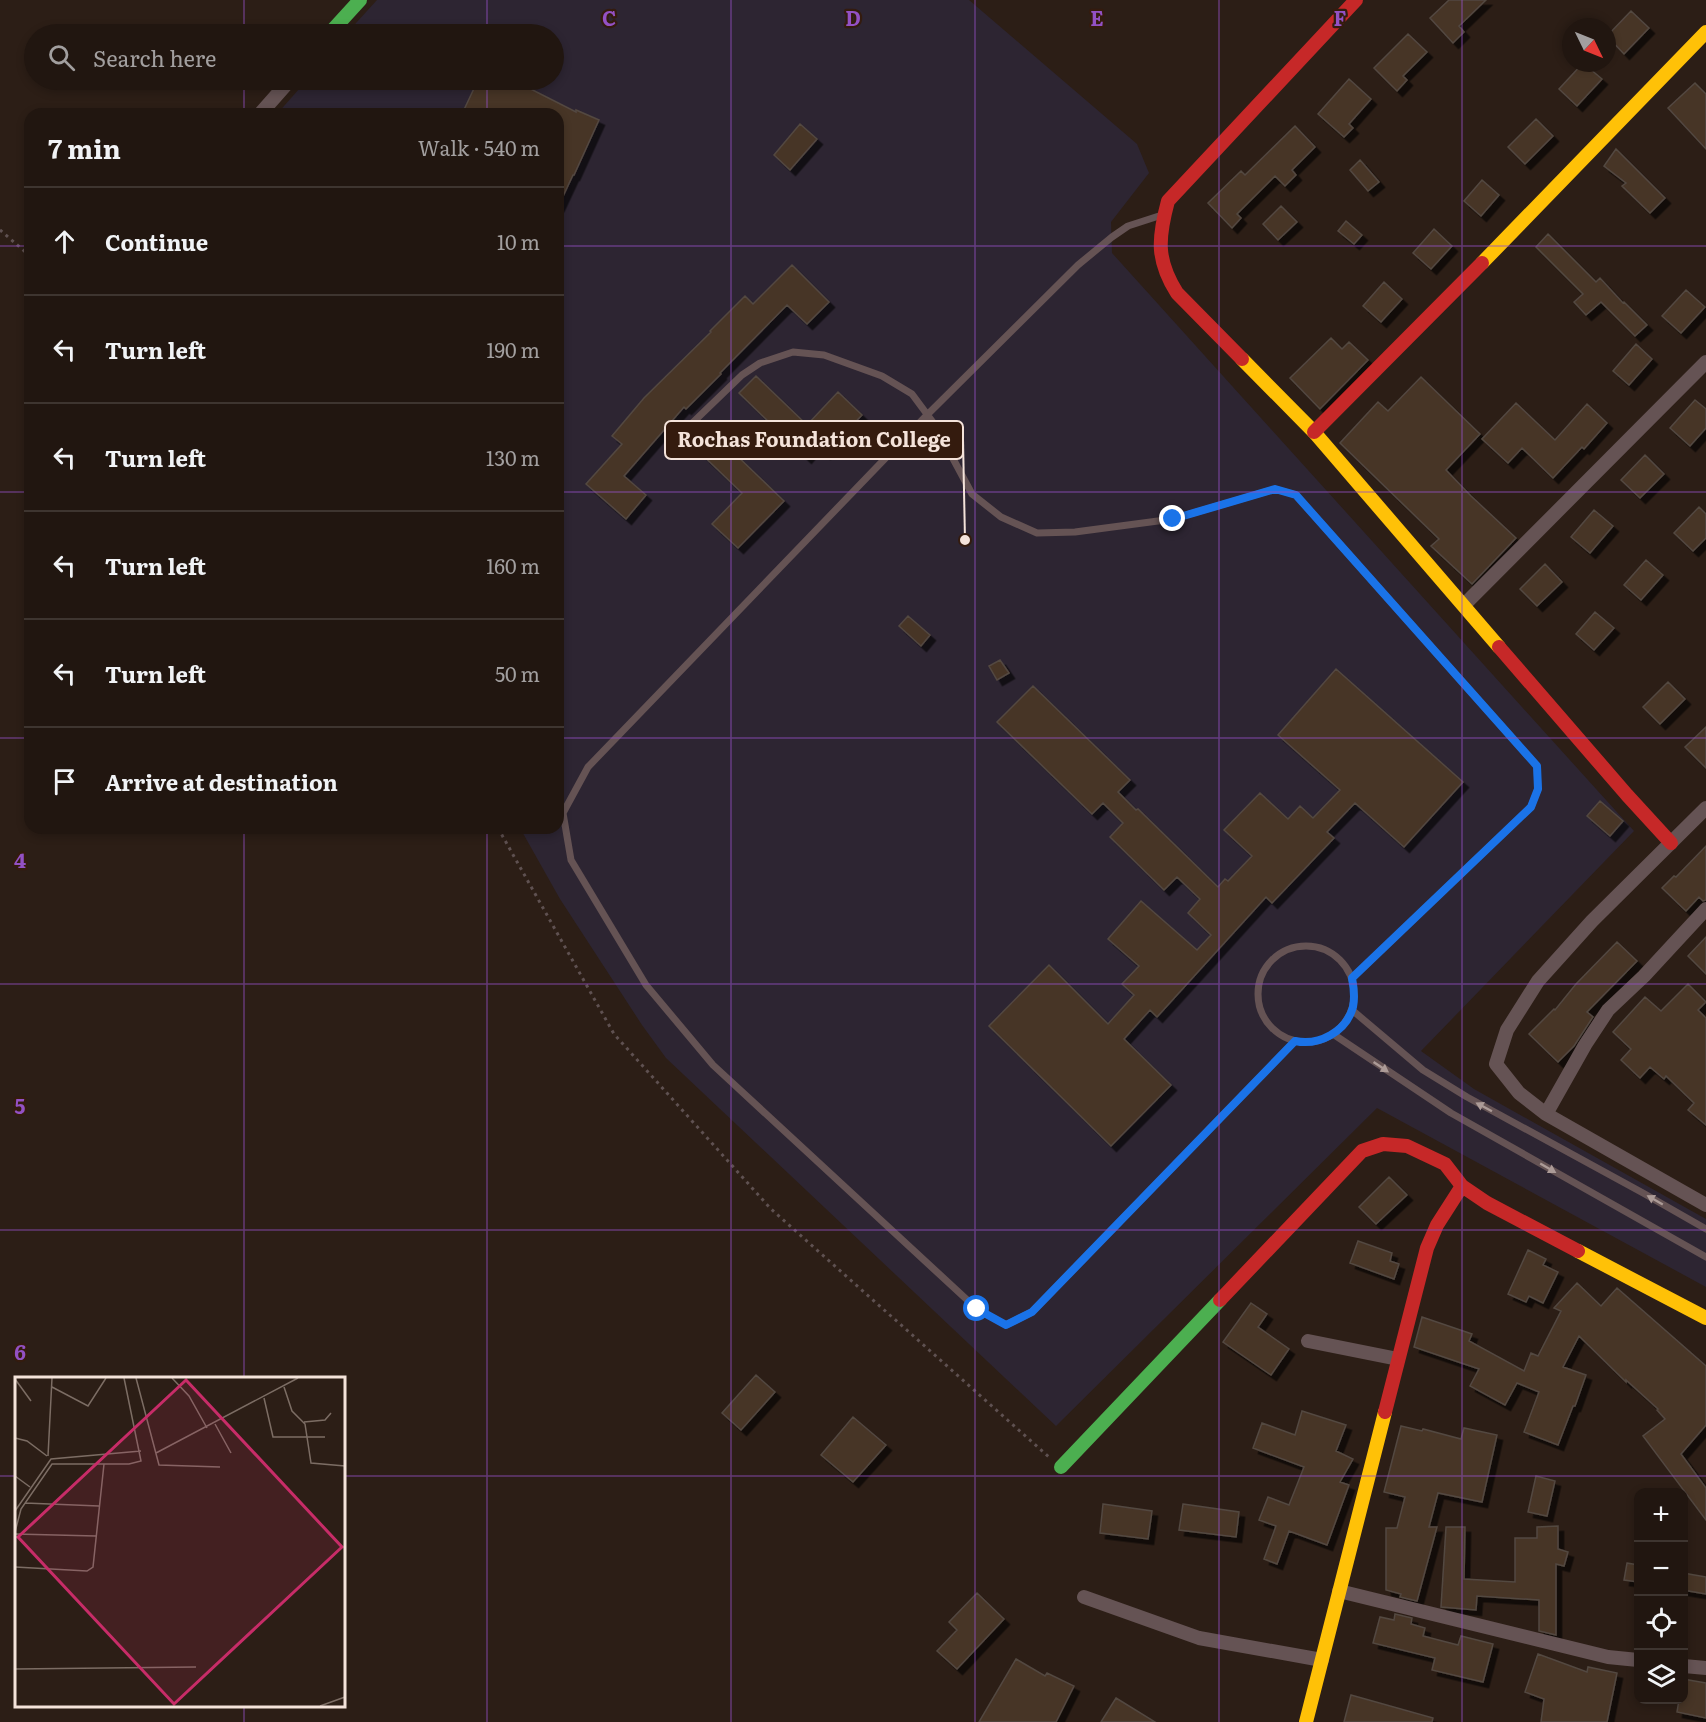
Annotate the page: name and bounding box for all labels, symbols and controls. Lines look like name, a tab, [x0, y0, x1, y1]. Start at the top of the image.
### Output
text: C	[602, 2, 616, 32]
text: D	[845, 2, 861, 32]
text: E	[1090, 2, 1104, 32]
text: F	[1334, 2, 1347, 32]
north arrow	[1562, 18, 1616, 72]
search box	[24, 24, 564, 90]
icon: search	[45, 41, 78, 74]
text: Search here	[93, 41, 216, 74]
text: 7 min	[48, 128, 121, 167]
text: Walk · 540 m	[418, 132, 540, 162]
icon: ahead	[48, 225, 81, 258]
text: Continue	[105, 225, 208, 258]
text: 10 m	[497, 226, 540, 256]
icon: left	[48, 333, 81, 366]
text: Turn left	[105, 333, 206, 366]
text: 190 m	[486, 334, 540, 364]
callout: Rochas Foundation College	[665, 421, 963, 459]
text: Rochas Foundation College	[677, 423, 951, 453]
icon: left	[48, 441, 81, 474]
text: Turn left	[105, 441, 206, 474]
text: 130 m	[486, 442, 540, 472]
route end	[1159, 505, 1185, 531]
icon: left	[48, 549, 81, 582]
text: Turn left	[105, 549, 206, 582]
text: 160 m	[486, 550, 540, 580]
icon: left	[48, 657, 81, 690]
text: Turn left	[105, 657, 206, 690]
text: 50 m	[495, 658, 540, 688]
icon: arrive	[48, 765, 81, 798]
text: Arrive at destination	[105, 765, 338, 798]
text: 4	[14, 844, 26, 874]
one-way arrow	[1373, 1061, 1389, 1073]
text: 5	[15, 1090, 26, 1120]
one-way arrow	[1475, 1102, 1492, 1112]
one-way arrow	[1540, 1163, 1557, 1173]
one-way arrow	[1647, 1194, 1663, 1205]
route start	[963, 1295, 989, 1321]
text: 6	[14, 1336, 26, 1366]
inset map	[15, 1377, 345, 1707]
map controls	[1634, 1488, 1688, 1704]
button: +	[1634, 1488, 1688, 1542]
button: −	[1634, 1542, 1688, 1596]
button: locate	[1634, 1596, 1688, 1650]
button: layers	[1634, 1650, 1688, 1704]

